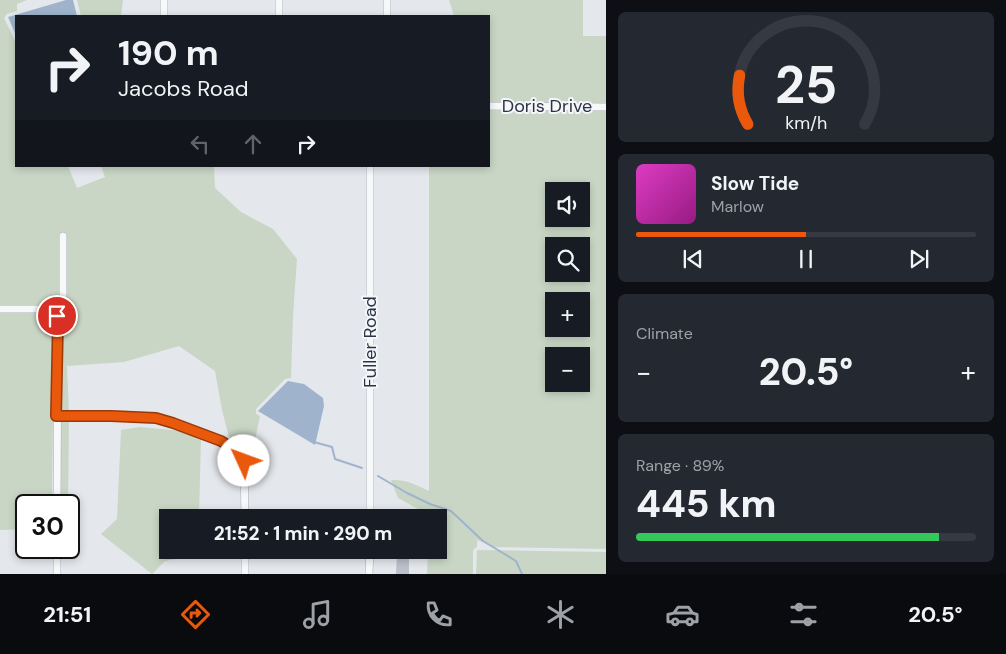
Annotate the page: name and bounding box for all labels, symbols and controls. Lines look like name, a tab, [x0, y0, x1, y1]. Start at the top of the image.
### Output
text: 190 m	[118, 30, 219, 76]
icon: right	[35, 35, 100, 100]
text: 25	[775, 51, 837, 119]
text: Jacobs Road	[118, 74, 249, 103]
street label: Doris Drive	[502, 94, 592, 118]
text: km/h	[785, 111, 827, 135]
icon: left	[186, 130, 214, 158]
icon: ahead	[239, 130, 267, 158]
icon: right	[292, 130, 320, 158]
text: Slow Tide	[711, 171, 799, 196]
map controls	[545, 182, 590, 392]
button: sound	[545, 182, 590, 227]
text: Marlow	[711, 196, 764, 217]
button: search	[545, 237, 590, 282]
icon: previous	[679, 245, 707, 273]
icon: pause	[792, 245, 820, 273]
icon: next	[905, 245, 933, 273]
button: +	[545, 292, 590, 337]
pin	[36, 295, 78, 337]
street label: Fuller Road	[358, 296, 382, 388]
icon: arrive	[43, 302, 71, 330]
text: Climate	[636, 323, 693, 344]
button: −	[545, 347, 590, 392]
text: 20.5°	[759, 347, 853, 397]
text: −	[636, 354, 651, 391]
text: +	[961, 354, 976, 391]
position arrow	[217, 434, 269, 486]
text: Range · 89%	[636, 455, 724, 476]
text: 445 km	[636, 479, 777, 529]
speed limit sign: 30	[15, 494, 80, 559]
text: 21:52 · 1 min · 290 m	[214, 521, 392, 546]
icon: directions	[178, 597, 213, 632]
icon: music	[300, 597, 335, 632]
icon: phone	[421, 597, 456, 632]
icon: climate	[543, 597, 578, 632]
icon: car	[665, 597, 700, 632]
icon: filters	[786, 597, 821, 632]
text: 21:51	[43, 600, 91, 629]
text: 20.5°	[908, 600, 963, 629]

